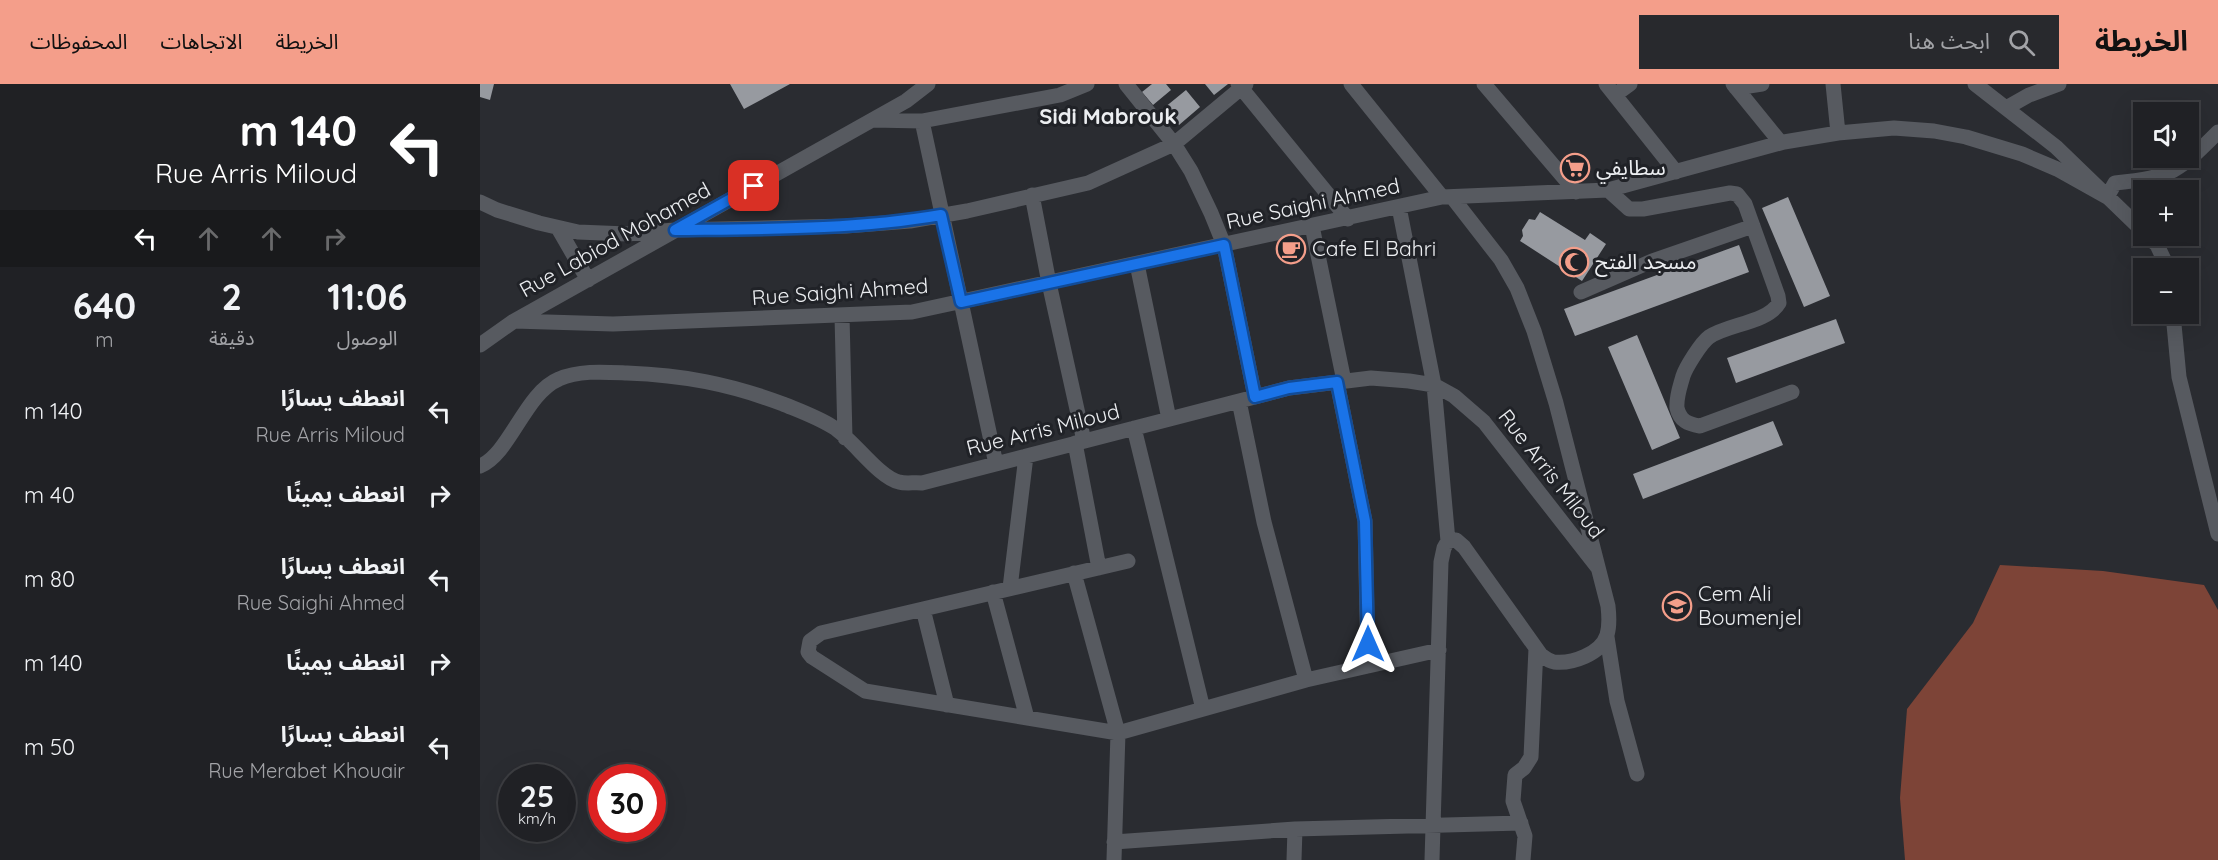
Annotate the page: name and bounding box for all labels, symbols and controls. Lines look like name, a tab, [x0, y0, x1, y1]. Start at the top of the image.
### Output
search box	[1639, 15, 2059, 69]
text: الخريطة	[2095, 23, 2188, 58]
icon: search	[2005, 26, 2038, 59]
text: ابحث هنا	[1908, 27, 1990, 55]
text: المحفوظات	[30, 28, 127, 54]
text: الاتجاهات	[160, 28, 242, 54]
text: الخريطة	[275, 28, 338, 54]
district label: Sidi Mabrouk	[1039, 102, 1177, 130]
map controls	[2133, 102, 2199, 324]
button: sound	[2133, 102, 2199, 168]
text: 140 m	[240, 104, 357, 157]
icon: left	[378, 108, 456, 186]
supermarket icon: سطايفي	[1559, 152, 1591, 184]
place label: سطايفي	[1596, 154, 1666, 184]
text: Rue Arris Miloud	[155, 156, 357, 190]
pin	[728, 160, 779, 211]
icon: arrive	[737, 169, 770, 202]
street label: Rue Saighi Ahmed	[1224, 172, 1402, 234]
street label: Rue Labiod Mohamed	[515, 176, 714, 302]
button: +	[2133, 180, 2199, 246]
icon: left	[129, 222, 162, 255]
icon: ahead	[192, 222, 225, 255]
icon: ahead	[255, 222, 288, 255]
icon: right	[318, 222, 351, 255]
cafe icon: Cafe El Bahri	[1275, 233, 1307, 265]
place label: Cafe El Bahri	[1312, 235, 1436, 261]
mosque icon: مسجد الفتح	[1558, 246, 1590, 278]
place label: مسجد الفتح	[1595, 248, 1696, 277]
button: −	[2133, 258, 2199, 324]
street label: Rue Saighi Ahmed	[751, 272, 929, 310]
text: 2	[221, 274, 242, 319]
text: 11:06	[327, 274, 407, 319]
text: 640	[73, 283, 136, 328]
text: دقيقة	[209, 325, 254, 350]
text: الوصول	[337, 325, 398, 350]
text: m	[95, 327, 114, 352]
text: انعطف يسارًا	[281, 384, 405, 412]
icon: left	[423, 395, 456, 428]
text: 140 m	[24, 397, 83, 425]
street label: Rue Arris Miloud	[963, 397, 1122, 461]
street label: Rue Arris Miloud	[1493, 403, 1610, 543]
text: Rue Arris Miloud	[255, 422, 405, 447]
icon: right	[423, 479, 456, 512]
text: انعطف يمينًا	[286, 480, 405, 508]
text: 40 m	[24, 481, 75, 509]
text: انعطف يسارًا	[281, 552, 405, 580]
icon: left	[423, 563, 456, 596]
text: 80 m	[24, 565, 75, 593]
place label: Cem Ali Boumenjel	[1698, 580, 1802, 630]
text: Rue Saighi Ahmed	[236, 590, 405, 615]
school or university icon: Cem Ali Boumenjel	[1661, 590, 1693, 622]
position arrow	[1336, 612, 1400, 676]
icon: right	[423, 647, 456, 680]
text: انعطف يمينًا	[286, 648, 405, 676]
text: 140 m	[24, 649, 83, 677]
text: انعطف يسارًا	[281, 720, 405, 748]
icon: left	[423, 731, 456, 764]
text: 50 m	[24, 733, 75, 761]
text: Rue Merabet Khouair	[208, 758, 405, 783]
speed limit sign: 30	[588, 764, 666, 842]
text: 25	[520, 777, 554, 815]
text: km/h	[518, 809, 556, 828]

